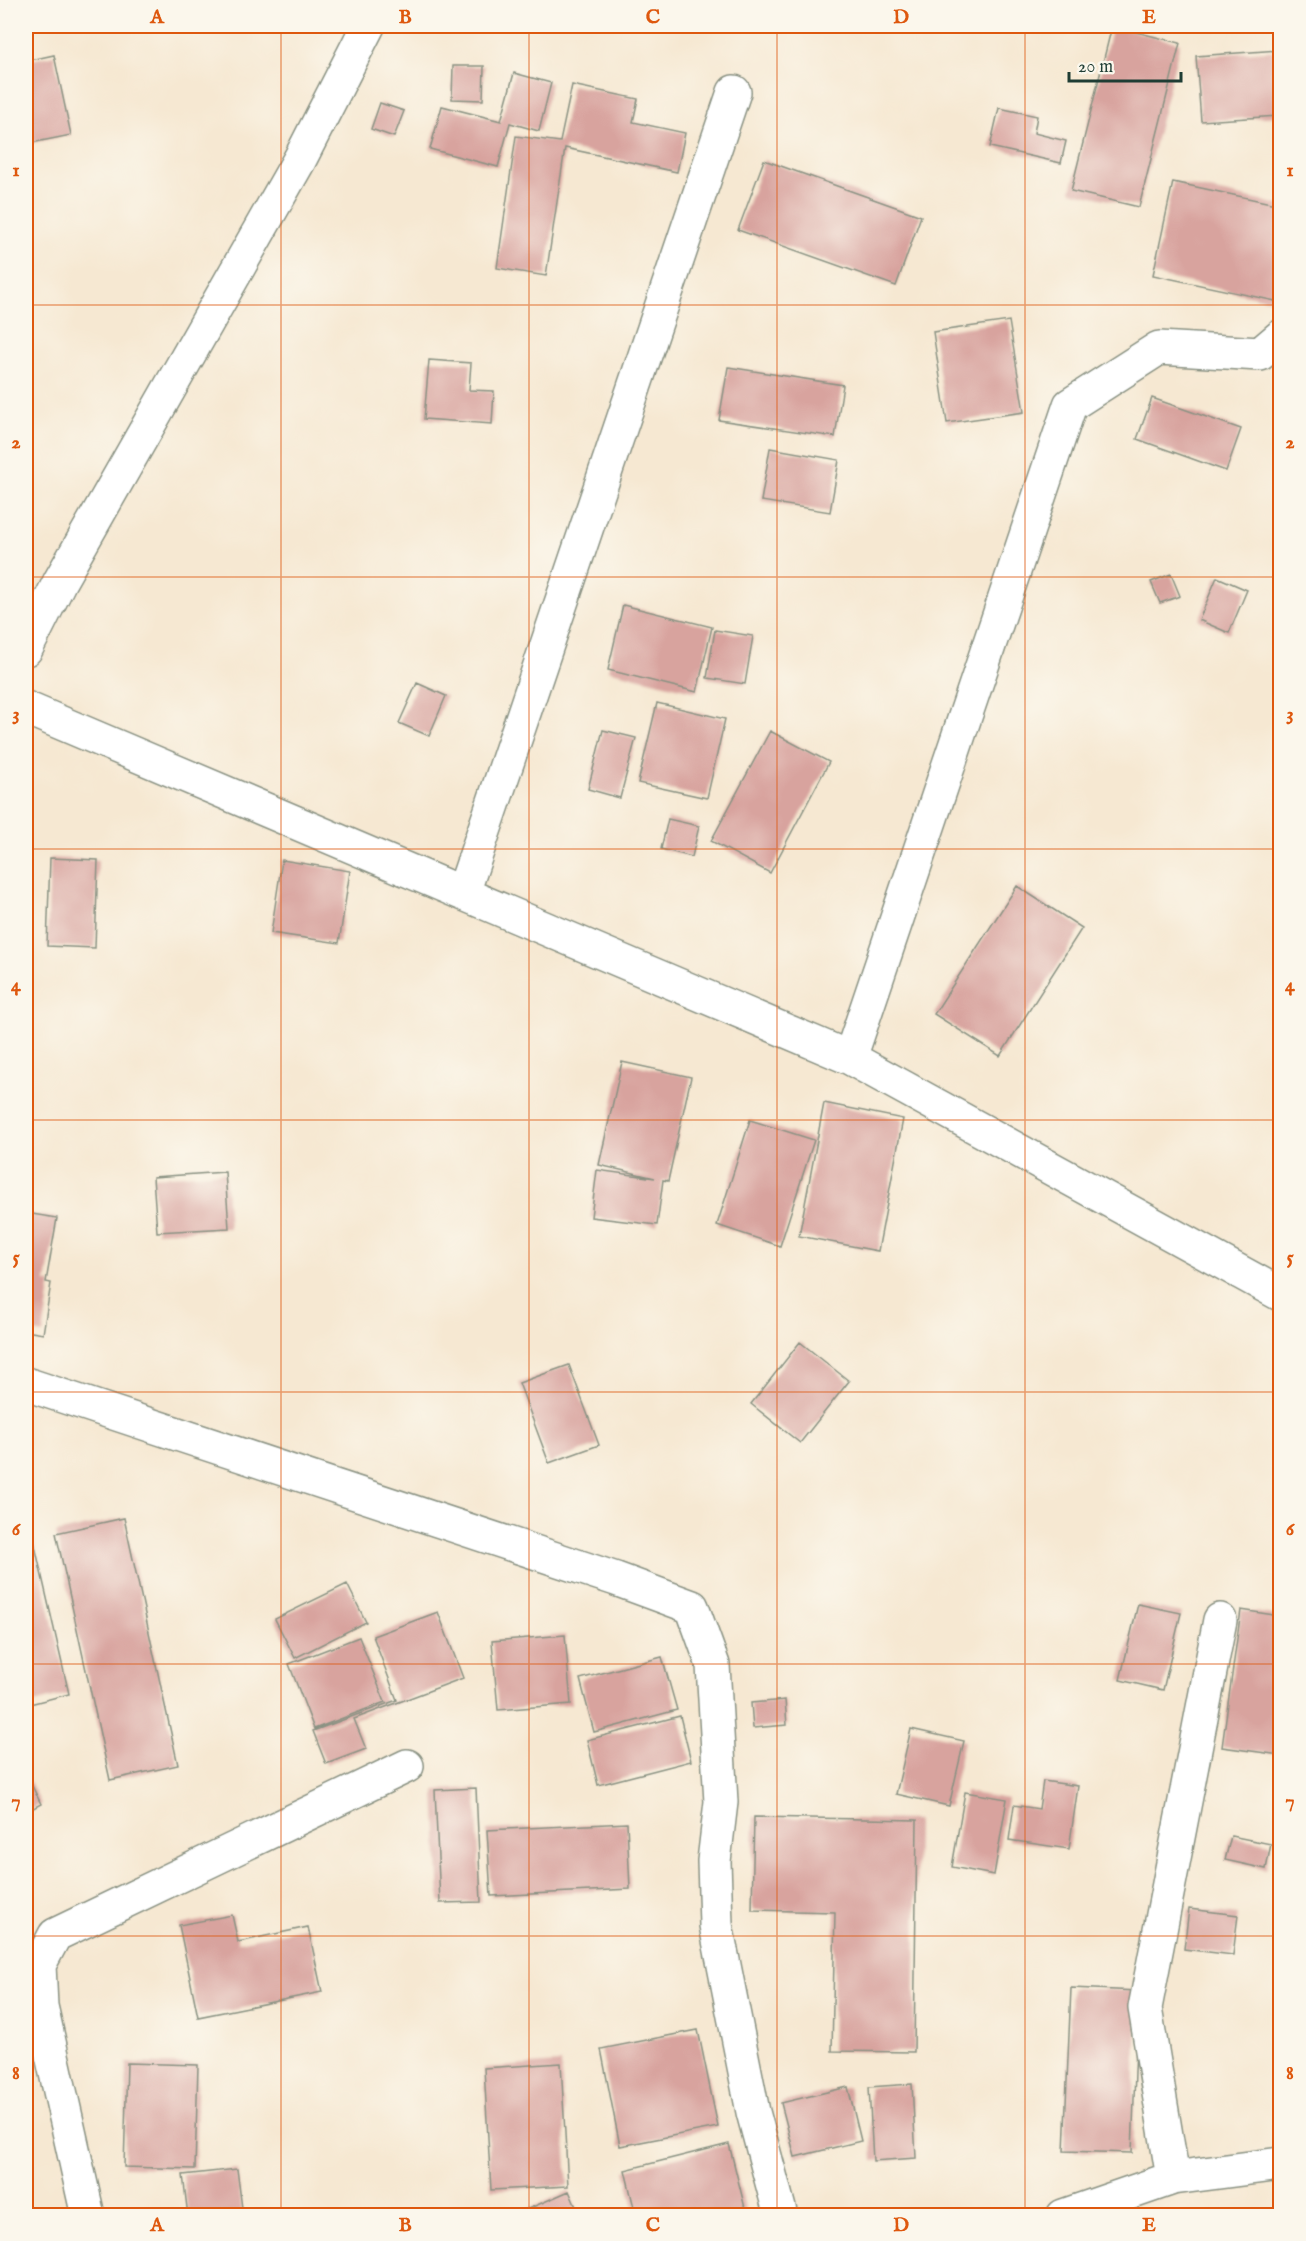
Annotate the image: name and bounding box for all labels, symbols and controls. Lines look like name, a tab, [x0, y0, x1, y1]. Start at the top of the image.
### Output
text: A	[149, 5, 165, 30]
text: B	[398, 5, 412, 30]
text: C	[646, 5, 660, 30]
text: D	[893, 5, 909, 30]
text: E	[1142, 5, 1156, 30]
scale bar	[1069, 45, 1182, 83]
text: 20 m	[1078, 56, 1113, 79]
text: 1	[12, 158, 20, 183]
text: 1	[1286, 158, 1294, 183]
text: 2	[11, 430, 21, 455]
text: 2	[1285, 430, 1295, 455]
text: 3	[12, 702, 20, 727]
text: 3	[1286, 702, 1294, 727]
text: 4	[11, 973, 22, 998]
text: 4	[1285, 973, 1296, 998]
text: 5	[12, 1245, 20, 1270]
text: 5	[1286, 1245, 1294, 1270]
text: 6	[12, 1517, 22, 1542]
text: 6	[1286, 1517, 1296, 1542]
text: 7	[11, 1789, 21, 1814]
text: 7	[1285, 1789, 1295, 1814]
text: 8	[12, 2061, 20, 2086]
text: 8	[1286, 2061, 1294, 2086]
text: A	[149, 2213, 165, 2238]
text: B	[398, 2213, 412, 2238]
text: C	[646, 2213, 660, 2238]
text: D	[893, 2213, 909, 2238]
text: E	[1142, 2213, 1156, 2238]

